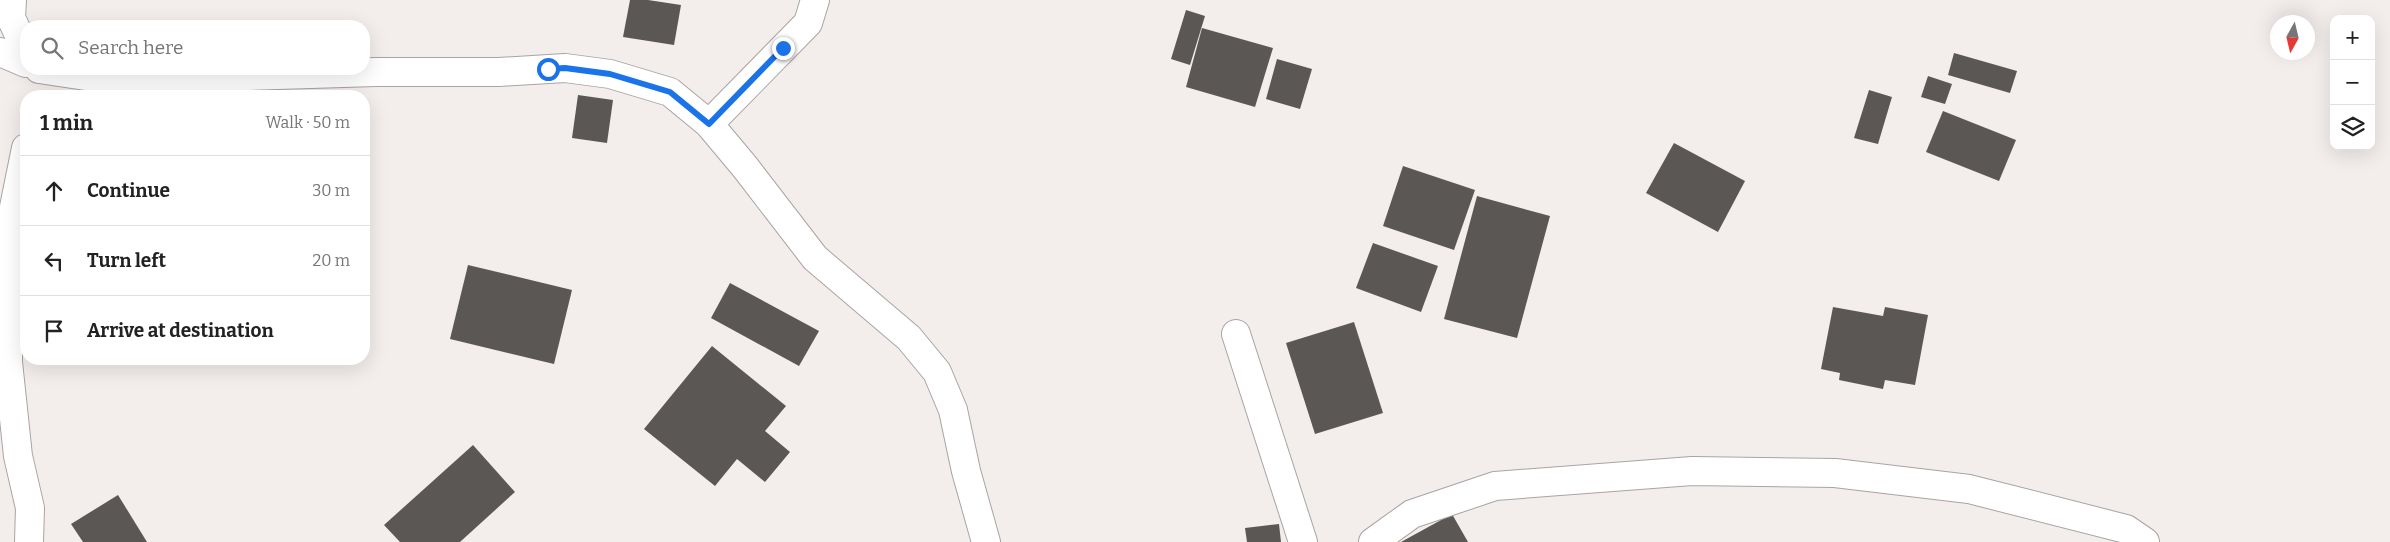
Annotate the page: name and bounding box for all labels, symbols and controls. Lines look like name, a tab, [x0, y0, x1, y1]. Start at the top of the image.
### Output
north arrow	[2270, 15, 2315, 60]
map controls	[2330, 15, 2375, 150]
button: +	[2330, 15, 2375, 60]
search box	[20, 20, 370, 75]
icon: search	[38, 34, 66, 62]
text: Search here	[78, 36, 183, 59]
route end	[772, 37, 795, 60]
route start	[537, 58, 560, 81]
button: −	[2330, 60, 2375, 105]
button: layers	[2330, 105, 2375, 150]
text: 1 min	[40, 110, 93, 136]
text: Walk · 50 m	[265, 113, 350, 132]
icon: ahead	[40, 177, 68, 205]
text: Continue	[87, 179, 170, 202]
text: 30 m	[312, 181, 350, 200]
icon: left	[40, 247, 68, 275]
text: Turn left	[87, 249, 166, 272]
text: 20 m	[313, 251, 350, 270]
icon: arrive	[40, 317, 68, 345]
text: Arrive at destination	[87, 319, 274, 342]

